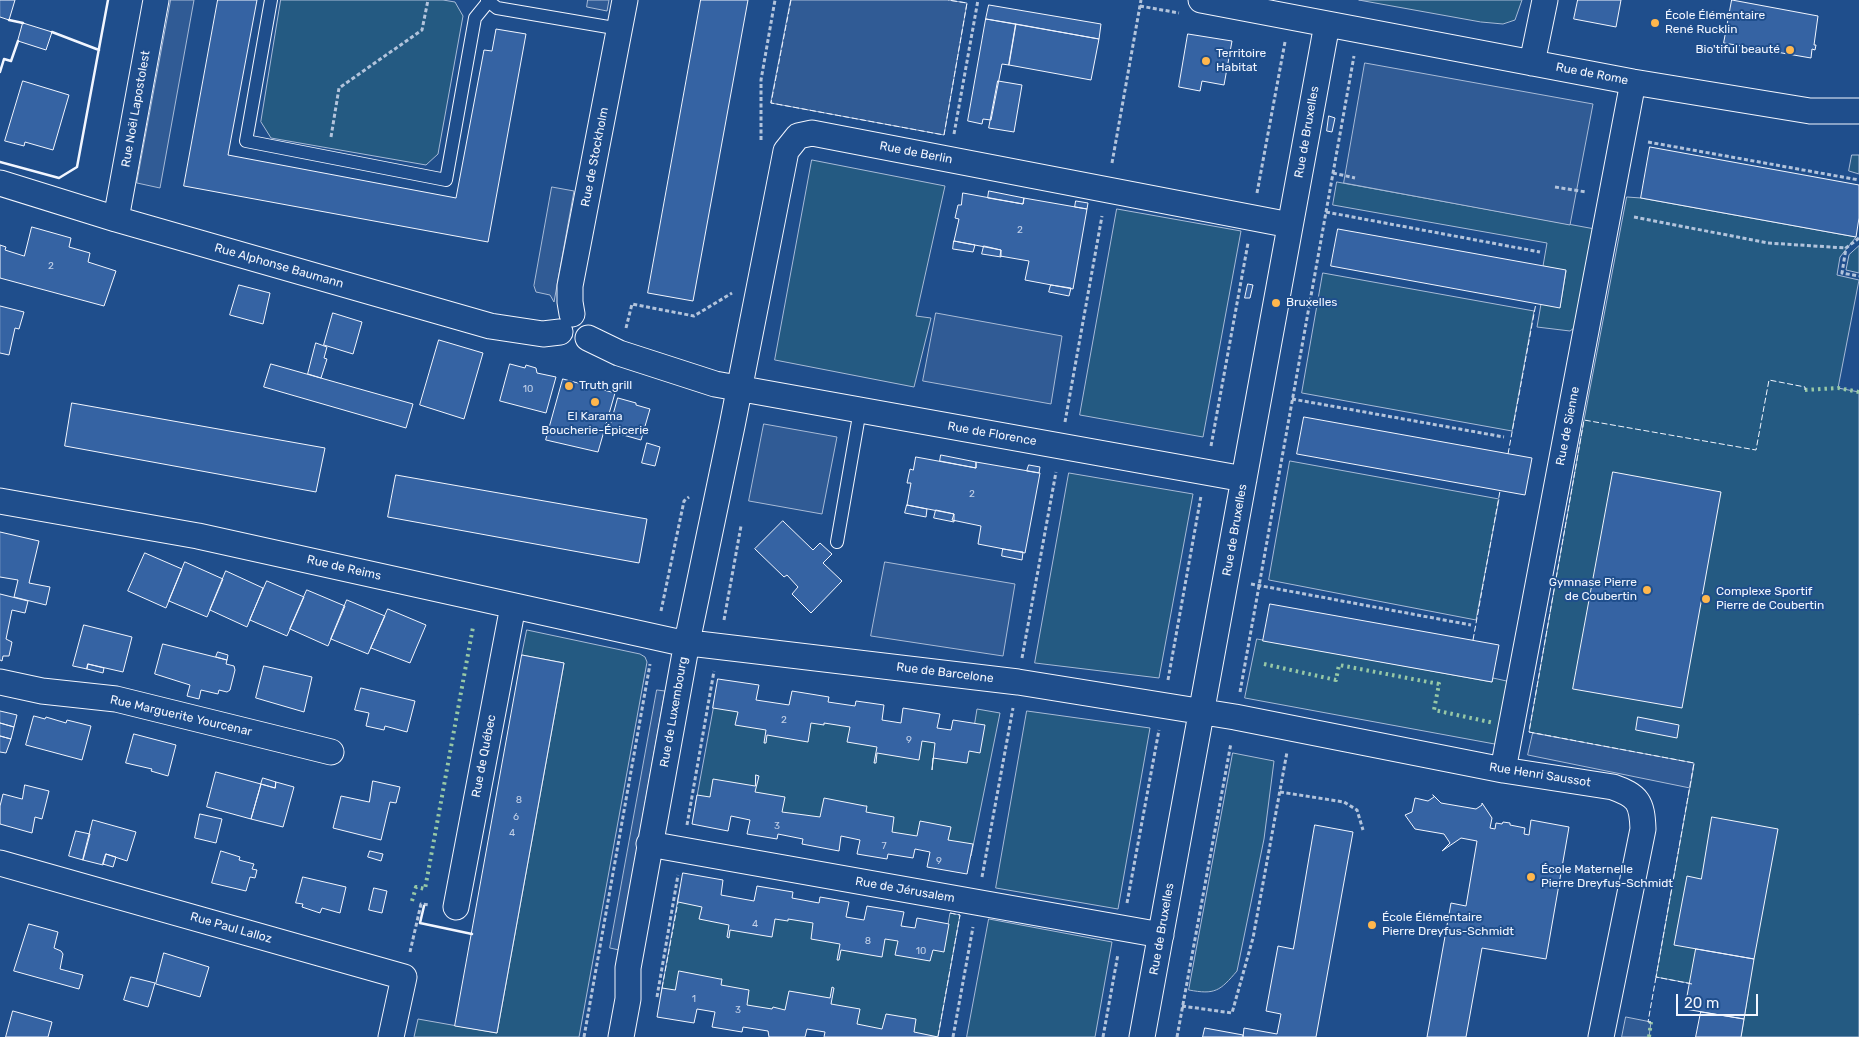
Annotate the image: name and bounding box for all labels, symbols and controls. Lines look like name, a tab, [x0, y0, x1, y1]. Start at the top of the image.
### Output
place label: École Élémentaire René Rucklin	[1665, 9, 1765, 37]
marker: École Élémentaire René Rucklin	[1649, 17, 1661, 29]
place label: Bio'tiful beauté	[1696, 43, 1780, 57]
marker: Bio'tiful beauté	[1784, 44, 1796, 56]
place label: Territoire Habitat	[1216, 47, 1266, 75]
street label: Rue Noël Lapostolest	[119, 50, 153, 168]
marker: Territoire Habitat	[1200, 55, 1212, 67]
street label: Rue de Rome	[1554, 60, 1630, 88]
street label: Rue de Bruxelles	[1292, 85, 1322, 179]
street label: Rue de Stockholm	[578, 106, 612, 208]
street label: Rue de Berlin	[878, 139, 954, 167]
house number: 2	[1017, 224, 1023, 236]
street label: Rue Alphonse Baumann	[213, 241, 345, 291]
house number: 2	[48, 260, 54, 272]
place label: Bruxelles	[1286, 296, 1337, 310]
marker: Bruxelles	[1270, 297, 1282, 309]
place label: Truth grill	[579, 379, 632, 393]
marker: Truth grill	[563, 380, 575, 392]
house number: 10	[523, 383, 533, 395]
street label: Rue de Sienne	[1553, 385, 1583, 467]
marker: El Karama Boucherie-Épicerie	[589, 396, 601, 408]
place label: El Karama Boucherie-Épicerie	[541, 410, 649, 438]
street label: Rue de Florence	[946, 419, 1038, 449]
street label: Rue de Bruxelles	[1220, 483, 1250, 577]
house number: 2	[969, 488, 975, 500]
street label: Rue de Reims	[305, 552, 383, 584]
place label: Gymnase Pierre de Coubertin	[1549, 576, 1637, 604]
marker: Gymnase Pierre de Coubertin	[1641, 584, 1653, 596]
place label: Complexe Sportif Pierre de Coubertin	[1716, 585, 1824, 613]
marker: Complexe Sportif Pierre de Coubertin	[1700, 593, 1712, 605]
street label: Rue de Luxembourg	[657, 656, 691, 768]
street label: Rue de Barcelone	[896, 660, 994, 686]
street label: Rue Marguerite Yourcenar	[109, 693, 253, 739]
street label: Rue de Québec	[469, 713, 499, 799]
house number: 2	[781, 714, 787, 726]
house number: 9	[906, 734, 912, 746]
street label: Rue Henri Saussot	[1488, 760, 1592, 790]
house number: 8	[516, 794, 522, 806]
house number: 6	[513, 811, 519, 823]
house number: 3	[774, 820, 780, 832]
house number: 4	[509, 827, 515, 839]
house number: 7	[881, 840, 887, 852]
house number: 9	[936, 855, 942, 867]
place label: École Maternelle Pierre Dreyfus-Schmidt	[1541, 863, 1673, 891]
marker: École Maternelle Pierre Dreyfus-Schmidt	[1525, 871, 1537, 883]
street label: Rue de Jérusalem	[854, 874, 956, 906]
street label: Rue de Bruxelles	[1147, 882, 1177, 976]
street label: Rue Paul Lalloz	[189, 909, 273, 947]
place label: École Élémentaire Pierre Dreyfus-Schmidt	[1382, 911, 1514, 939]
house number: 4	[752, 918, 758, 930]
marker: École Élémentaire Pierre Dreyfus-Schmidt	[1366, 919, 1378, 931]
house number: 8	[865, 935, 871, 947]
house number: 10	[916, 945, 926, 957]
scale bar	[1679, 984, 1762, 1016]
house number: 1	[692, 993, 696, 1005]
text: 20 m	[1684, 994, 1719, 1012]
house number: 3	[735, 1004, 741, 1016]

